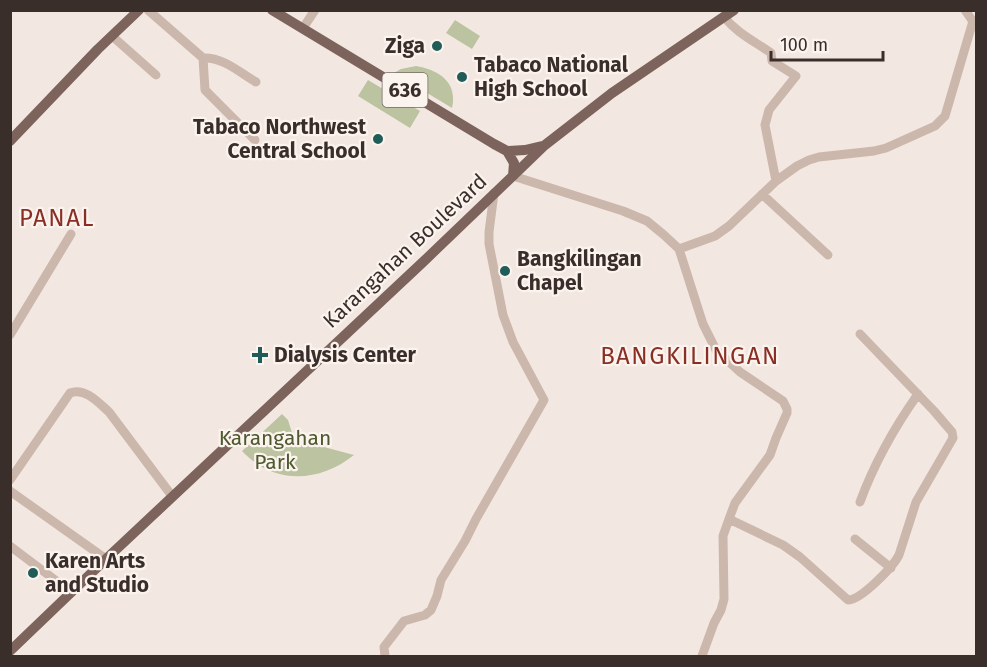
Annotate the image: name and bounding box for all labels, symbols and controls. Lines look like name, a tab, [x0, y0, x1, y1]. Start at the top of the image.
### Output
scale bar	[771, 24, 884, 62]
place label: Ziga	[385, 33, 425, 59]
text: 100 m	[780, 34, 828, 56]
marker: Ziga	[430, 39, 444, 53]
place label: Tabaco National High School	[474, 52, 629, 102]
marker: Tabaco National High School	[455, 70, 469, 84]
road number: 636	[382, 73, 428, 107]
place label: Tabaco Northwest Central School	[193, 114, 367, 164]
marker: Tabaco Northwest Central School	[371, 132, 385, 146]
street label: Karangahan Boulevard	[318, 168, 492, 334]
district label: PANAL	[19, 204, 95, 232]
place label: Bangkilingan Chapel	[517, 246, 642, 296]
marker: Bangkilingan Chapel	[498, 264, 512, 278]
place label: Dialysis Center	[274, 342, 416, 368]
district label: BANGKILINGAN	[600, 342, 780, 370]
marker: Dialysis Center	[251, 346, 269, 364]
park label: Karangahan Park	[219, 425, 331, 475]
place label: Karen Arts and Studio	[45, 548, 149, 598]
marker: Karen Arts and Studio	[26, 566, 40, 580]

